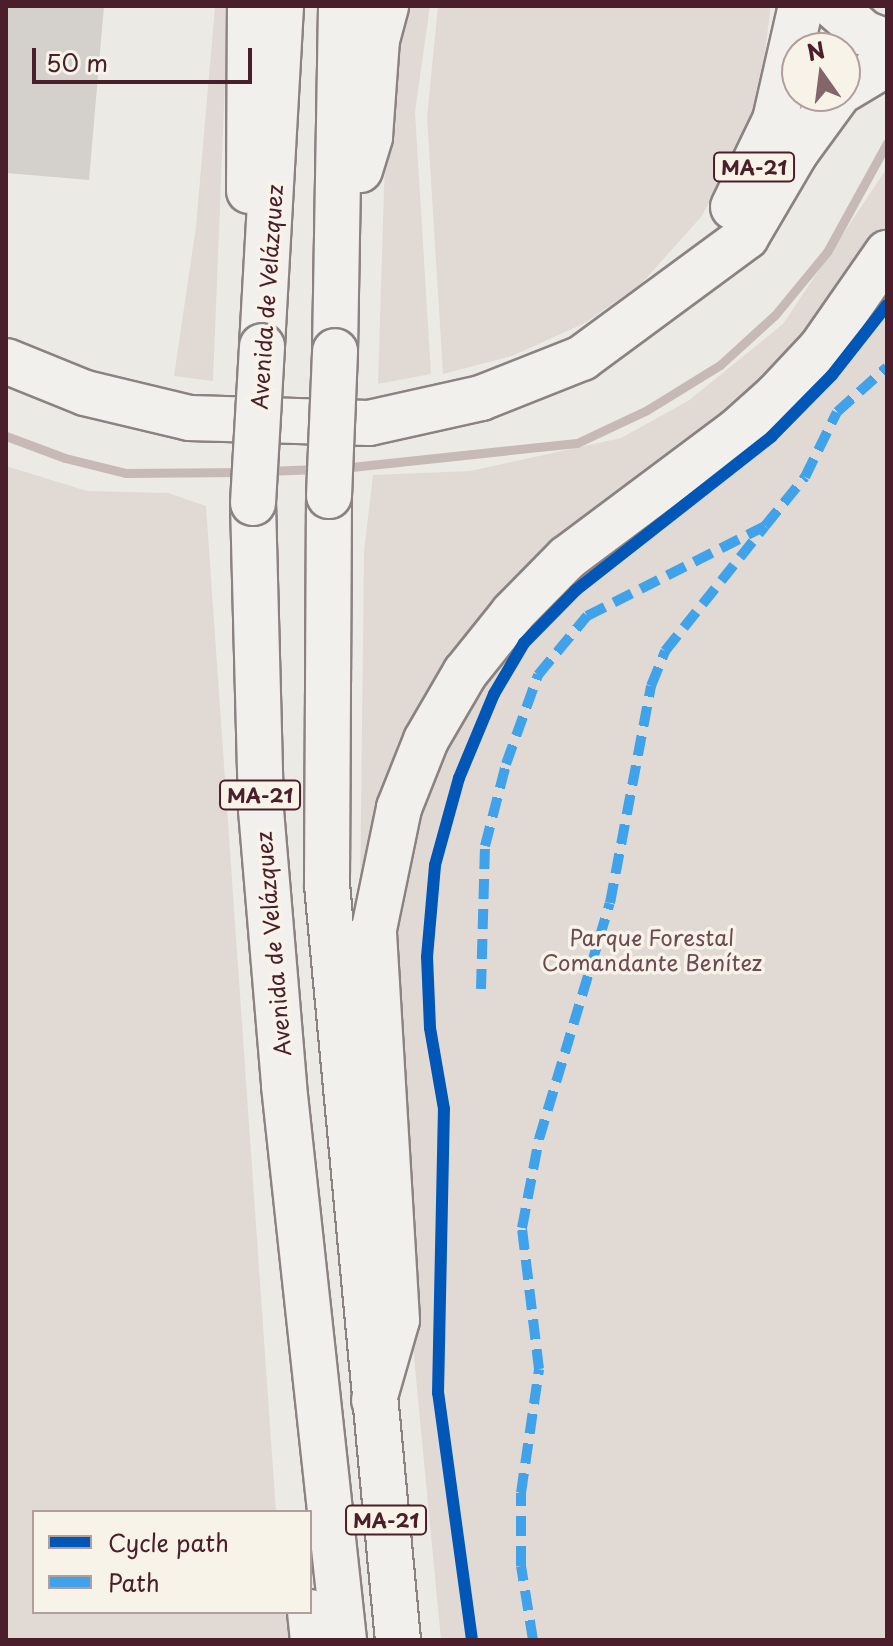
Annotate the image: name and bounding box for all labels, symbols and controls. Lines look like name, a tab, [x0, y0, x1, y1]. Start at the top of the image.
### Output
scale bar	[36, 32, 256, 82]
north arrow	[781, 32, 861, 112]
text: N	[803, 32, 828, 68]
text: 50 m	[46, 44, 108, 80]
road number: MA-21	[712, 151, 796, 183]
street label: Avenida de Velázquez	[245, 183, 287, 411]
road number: MA-21	[218, 779, 302, 811]
street label: Avenida de Velázquez	[249, 830, 295, 1058]
park label: Parque Forestal Comandante Benítez	[542, 923, 762, 974]
road number: MA-21	[344, 1504, 428, 1536]
legend	[32, 1510, 312, 1614]
text: Cycle path	[108, 1524, 229, 1560]
text: Path	[108, 1564, 160, 1600]

